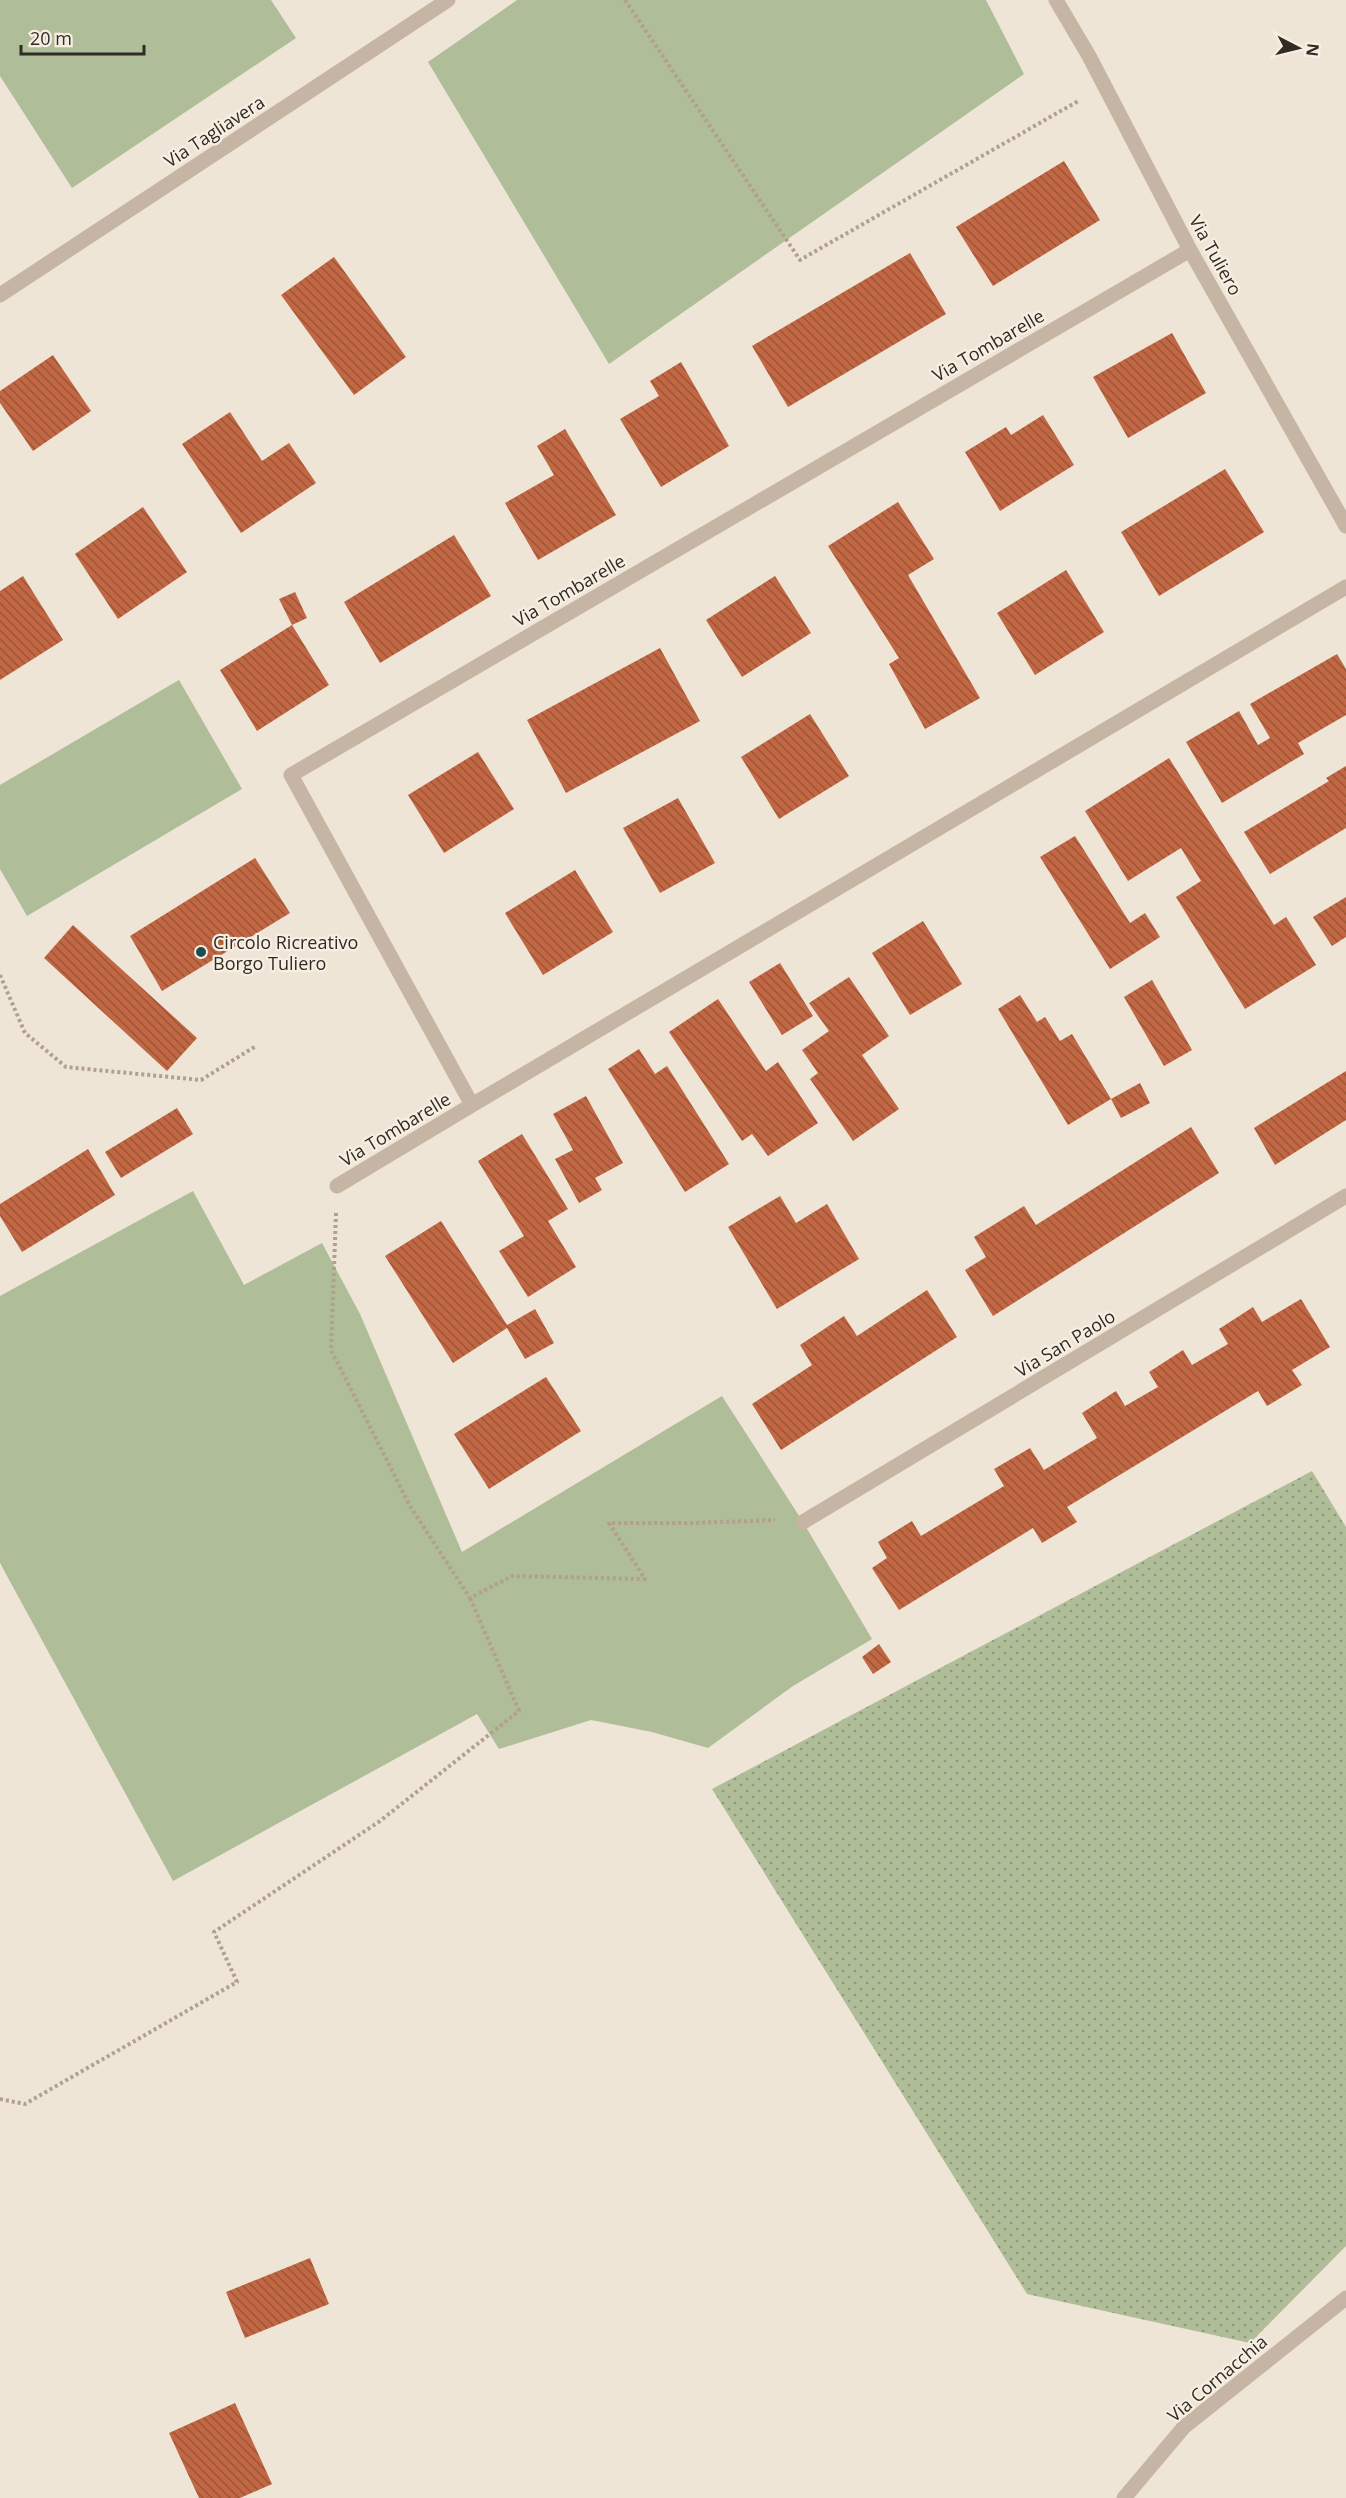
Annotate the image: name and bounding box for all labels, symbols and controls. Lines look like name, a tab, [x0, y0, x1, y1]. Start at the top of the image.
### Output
scale bar	[21, 18, 144, 56]
north arrow	[1268, 18, 1328, 78]
text: 20 m	[30, 26, 72, 50]
text: N	[1301, 42, 1325, 58]
street label: Via Tagliavera	[159, 90, 269, 172]
street label: Via Tuliero	[1184, 211, 1248, 299]
street label: Via Tombarelle	[928, 303, 1048, 387]
street label: Via Tombarelle	[509, 548, 629, 632]
place label: Circolo Ricreativo Borgo Tuliero	[213, 930, 358, 975]
marker: Circolo Ricreativo Borgo Tuliero	[194, 945, 208, 959]
street label: Via Tombarelle	[335, 1087, 455, 1171]
street label: Via San Paolo	[1011, 1304, 1119, 1382]
street label: Via Cornacchia	[1162, 2329, 1272, 2427]

